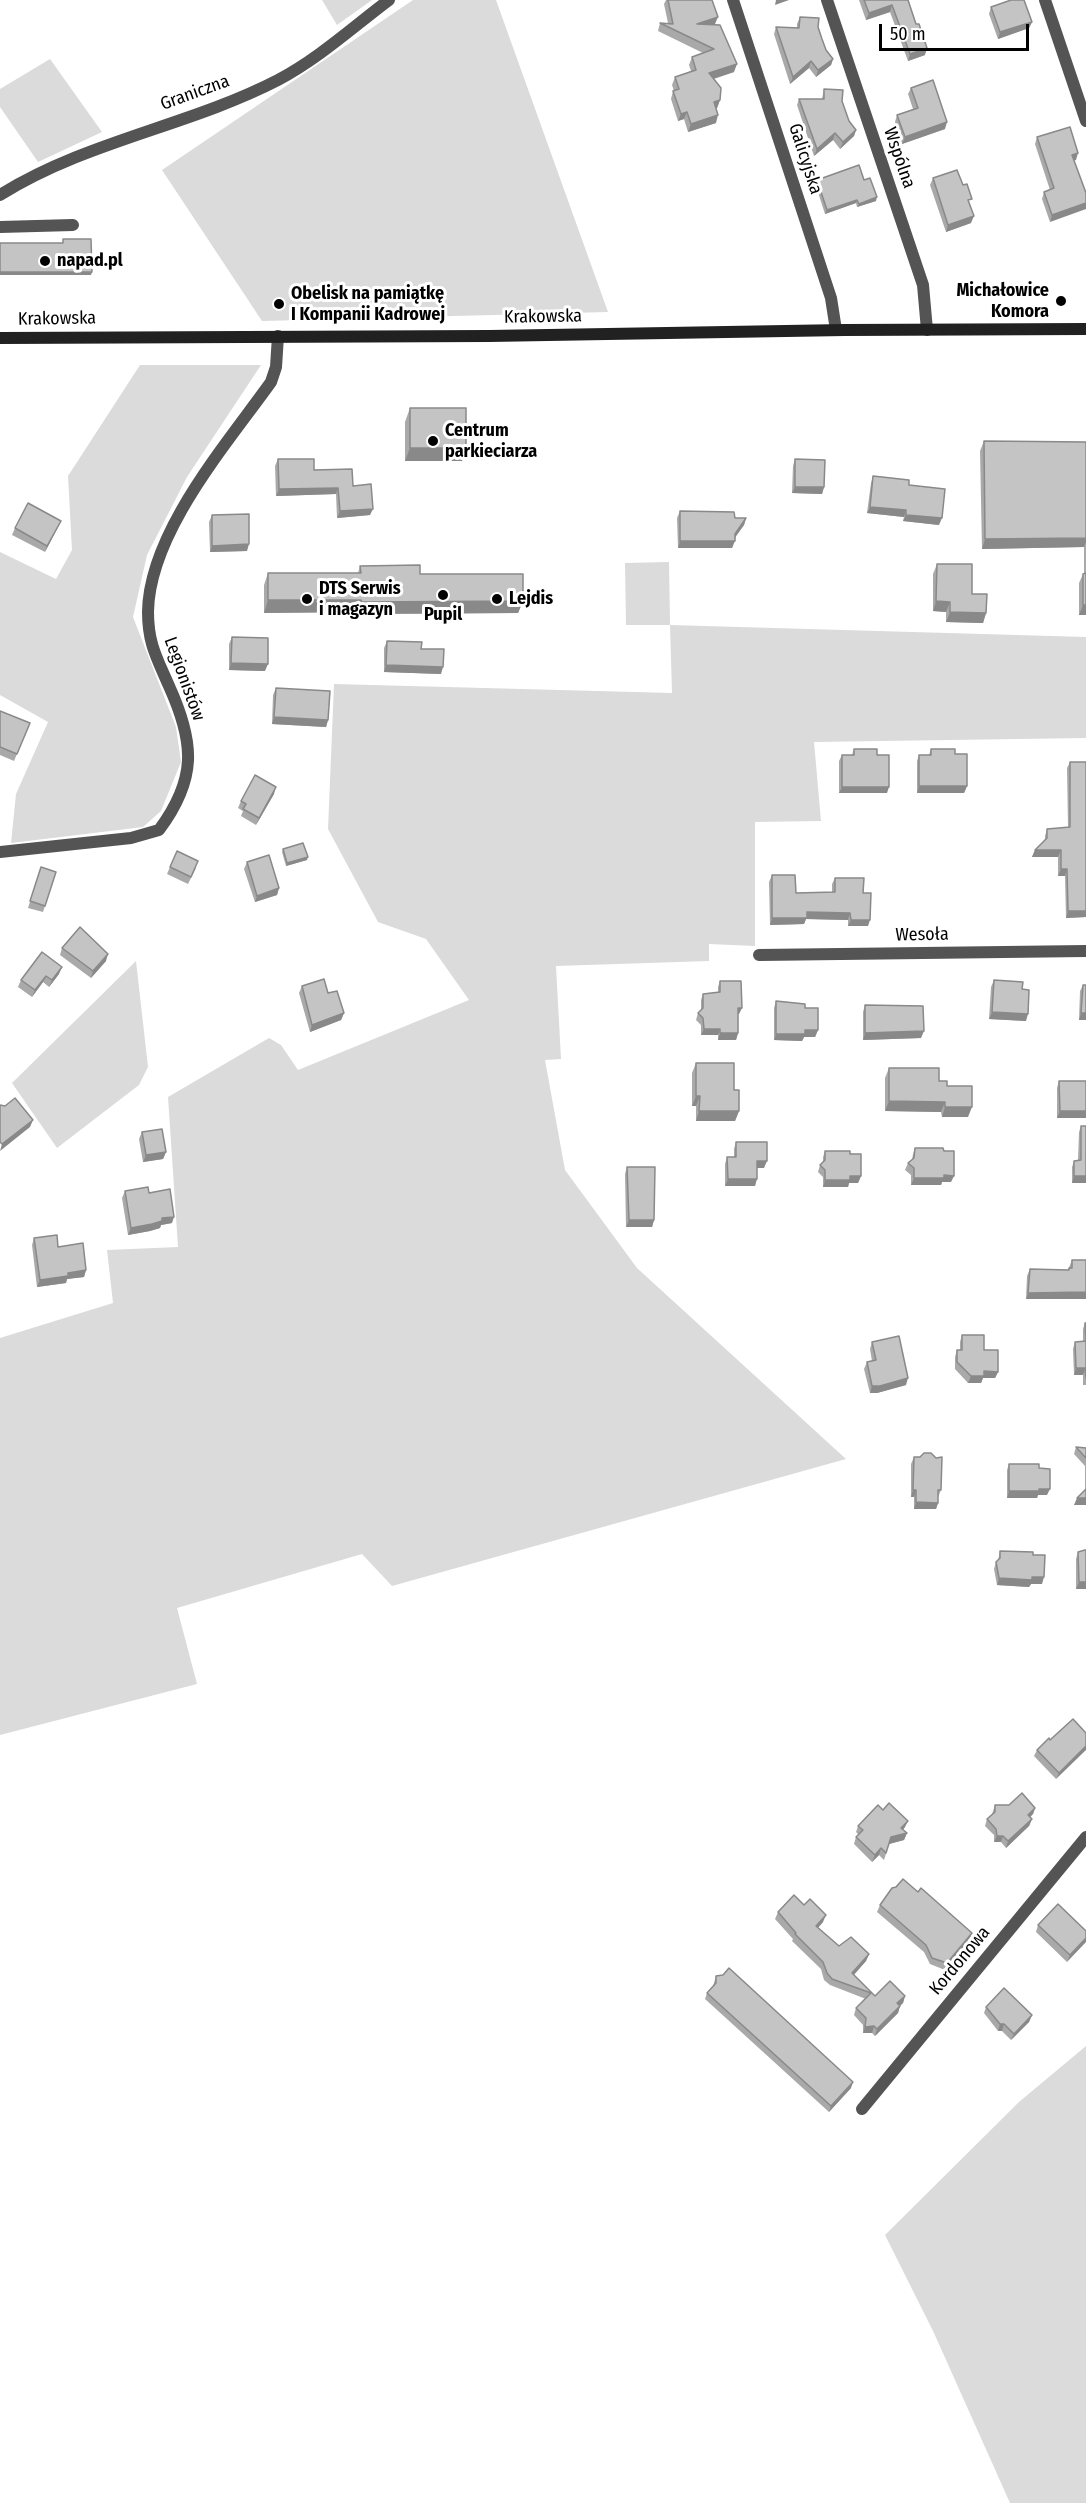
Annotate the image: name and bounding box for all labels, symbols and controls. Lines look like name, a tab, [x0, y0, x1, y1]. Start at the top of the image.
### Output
scale bar	[882, 12, 1032, 50]
text: 50 m	[890, 23, 926, 45]
street label: Graniczna	[157, 71, 233, 115]
street label: Galicyjska	[783, 121, 827, 197]
street label: Wspólna	[879, 125, 919, 191]
place label: napad.pl	[57, 250, 123, 272]
marker: napad.pl	[38, 254, 52, 268]
place label: Michałowice Komora	[956, 280, 1049, 322]
place label: Obelisk na pamiątkę I Kompanii Kadrowej	[291, 283, 445, 326]
marker: Michałowice Komora	[1054, 294, 1068, 308]
marker: Obelisk na pamiątkę I Kompanii Kadrowej	[272, 297, 286, 311]
street label: Krakowska	[504, 306, 582, 328]
street label: Krakowska	[18, 308, 96, 330]
place label: Centrum parkieciarza	[445, 420, 537, 462]
marker: Centrum parkieciarza	[426, 434, 440, 448]
place label: DTS Serwis i magazyn	[319, 578, 401, 620]
marker: Pupil	[436, 588, 450, 602]
place label: Lejdis	[509, 588, 553, 610]
marker: DTS Serwis i magazyn	[300, 592, 314, 606]
marker: Lejdis	[490, 592, 504, 606]
place label: Pupil	[424, 604, 462, 626]
street label: Legionistów	[159, 634, 209, 724]
street label: Wesoła	[895, 924, 949, 946]
street label: Kordonowa	[925, 1922, 995, 2000]

